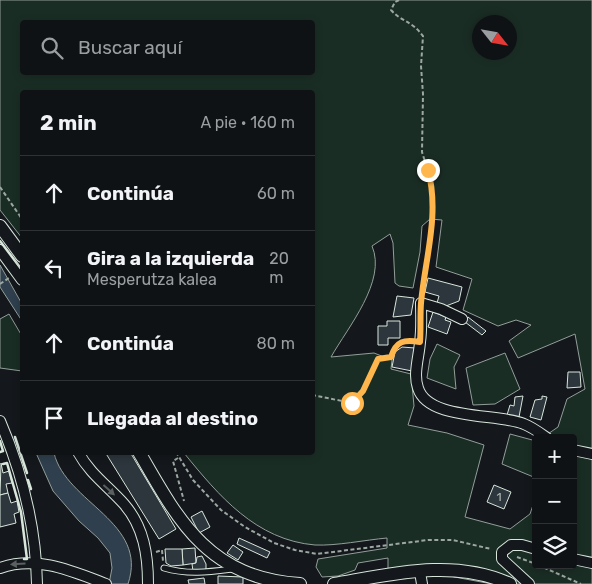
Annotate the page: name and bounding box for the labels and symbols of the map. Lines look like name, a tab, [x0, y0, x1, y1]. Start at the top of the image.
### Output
north arrow	[472, 15, 517, 60]
route end	[417, 159, 440, 182]
route start	[341, 392, 364, 415]
one-way arrow	[102, 484, 115, 495]
house number: 1	[496, 490, 502, 504]
one-way arrow	[10, 560, 26, 568]

